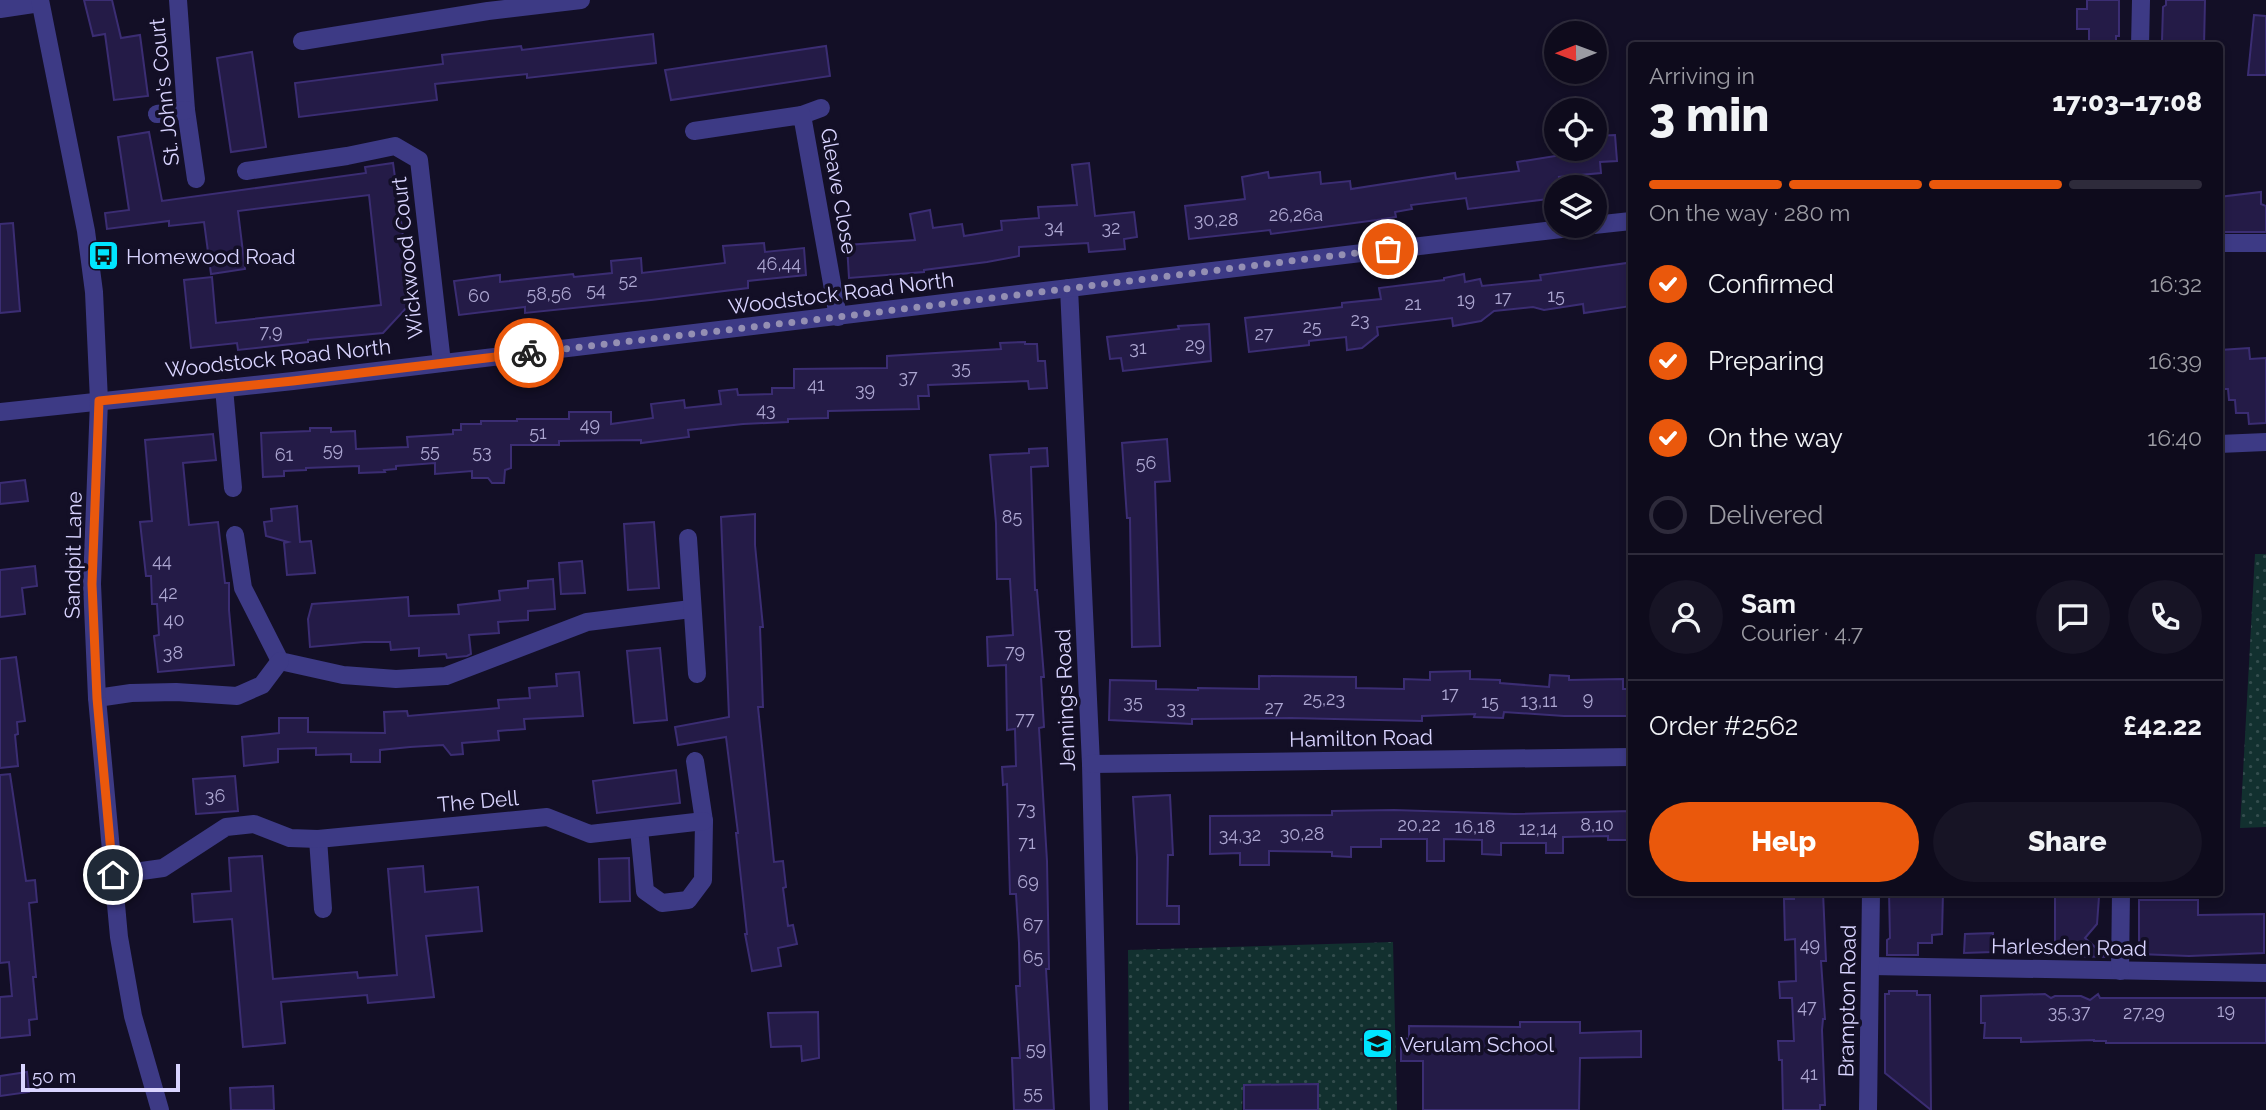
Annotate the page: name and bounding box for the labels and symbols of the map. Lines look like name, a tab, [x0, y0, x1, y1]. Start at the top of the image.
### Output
street label: St. John's Court	[144, 17, 184, 167]
north arrow	[1544, 21, 1606, 84]
street label: Gleave Close	[816, 126, 862, 256]
street label: Wickwood Court	[386, 176, 428, 340]
house number: 26,26a	[1269, 204, 1323, 225]
house number: 30,28	[1194, 209, 1238, 230]
house number: 34	[1044, 216, 1064, 237]
house number: 32	[1102, 217, 1121, 238]
pin	[1358, 219, 1418, 279]
bus stop icon: Homewood Road	[86, 239, 120, 273]
place label: Homewood Road	[126, 244, 296, 269]
house number: 46,44	[757, 253, 801, 274]
street label: Woodstock Road North	[727, 267, 955, 319]
house number: 52	[618, 270, 638, 291]
house number: 54	[586, 279, 606, 300]
house number: 58,56	[526, 283, 572, 304]
house number: 60	[468, 285, 490, 306]
house number: 15	[1547, 285, 1565, 306]
house number: 17	[1494, 287, 1512, 308]
house number: 19	[1457, 289, 1475, 310]
house number: 21	[1404, 293, 1422, 314]
house number: 23	[1351, 309, 1370, 330]
house number: 25	[1302, 316, 1322, 337]
courier	[494, 318, 564, 388]
house number: 7,9	[259, 321, 283, 342]
house number: 27	[1254, 323, 1274, 344]
street label: Woodstock Road North	[164, 334, 392, 382]
house number: 29	[1185, 334, 1205, 355]
house number: 31	[1129, 337, 1147, 358]
house number: 35	[951, 357, 971, 378]
house number: 37	[898, 366, 918, 387]
house number: 41	[807, 374, 825, 395]
house number: 39	[855, 379, 875, 400]
house number: 43	[756, 399, 776, 420]
house number: 49	[580, 414, 600, 435]
house number: 51	[529, 422, 547, 443]
house number: 59	[323, 439, 343, 460]
house number: 55	[420, 440, 440, 461]
house number: 53	[472, 441, 492, 462]
house number: 61	[275, 444, 294, 465]
house number: 56	[1136, 452, 1156, 473]
street label: Sandpit Lane	[59, 491, 87, 619]
house number: 85	[1002, 506, 1022, 527]
house number: 44	[152, 550, 172, 571]
house number: 42	[158, 582, 178, 603]
house number: 40	[164, 609, 184, 630]
street label: Jennings Road	[1050, 628, 1080, 772]
house number: 79	[1005, 641, 1025, 662]
house number: 38	[163, 642, 183, 663]
house number: 17	[1441, 683, 1459, 704]
house number: 25,23	[1303, 688, 1345, 709]
house number: 9	[1583, 688, 1593, 709]
house number: 13,11	[1521, 690, 1558, 711]
house number: 35	[1123, 691, 1143, 712]
house number: 15	[1481, 691, 1499, 712]
house number: 33	[1166, 697, 1186, 718]
house number: 27	[1264, 697, 1284, 718]
house number: 77	[1015, 708, 1035, 729]
street label: Hamilton Road	[1289, 724, 1433, 752]
house number: 36	[205, 785, 225, 806]
street label: The Dell	[436, 785, 520, 817]
house number: 73	[1016, 798, 1036, 819]
house number: 20,22	[1397, 814, 1441, 835]
house number: 8,10	[1580, 814, 1614, 835]
house number: 16,18	[1455, 816, 1496, 837]
house number: 12,14	[1519, 818, 1557, 839]
house number: 30,28	[1280, 823, 1324, 844]
house number: 34,32	[1219, 824, 1261, 845]
house number: 71	[1018, 832, 1036, 853]
pin	[83, 845, 143, 905]
house number: 69	[1017, 871, 1039, 892]
house number: 67	[1023, 914, 1044, 935]
street label: Brampton Road	[1833, 925, 1861, 1077]
street label: Harlesden Road	[1991, 933, 2147, 961]
house number: 49	[1800, 934, 1820, 955]
house number: 65	[1023, 946, 1044, 967]
house number: 47	[1797, 996, 1817, 1017]
house number: 19	[2217, 1000, 2235, 1021]
house number: 35,37	[2048, 1001, 2091, 1022]
house number: 27,29	[2123, 1002, 2165, 1023]
school or university icon: Verulam School	[1360, 1027, 1394, 1061]
place label: Verulam School	[1400, 1032, 1554, 1057]
house number: 59	[1026, 1038, 1046, 1059]
scale bar	[21, 1061, 180, 1093]
house number: 41	[1800, 1063, 1818, 1084]
house number: 55	[1023, 1082, 1043, 1103]

